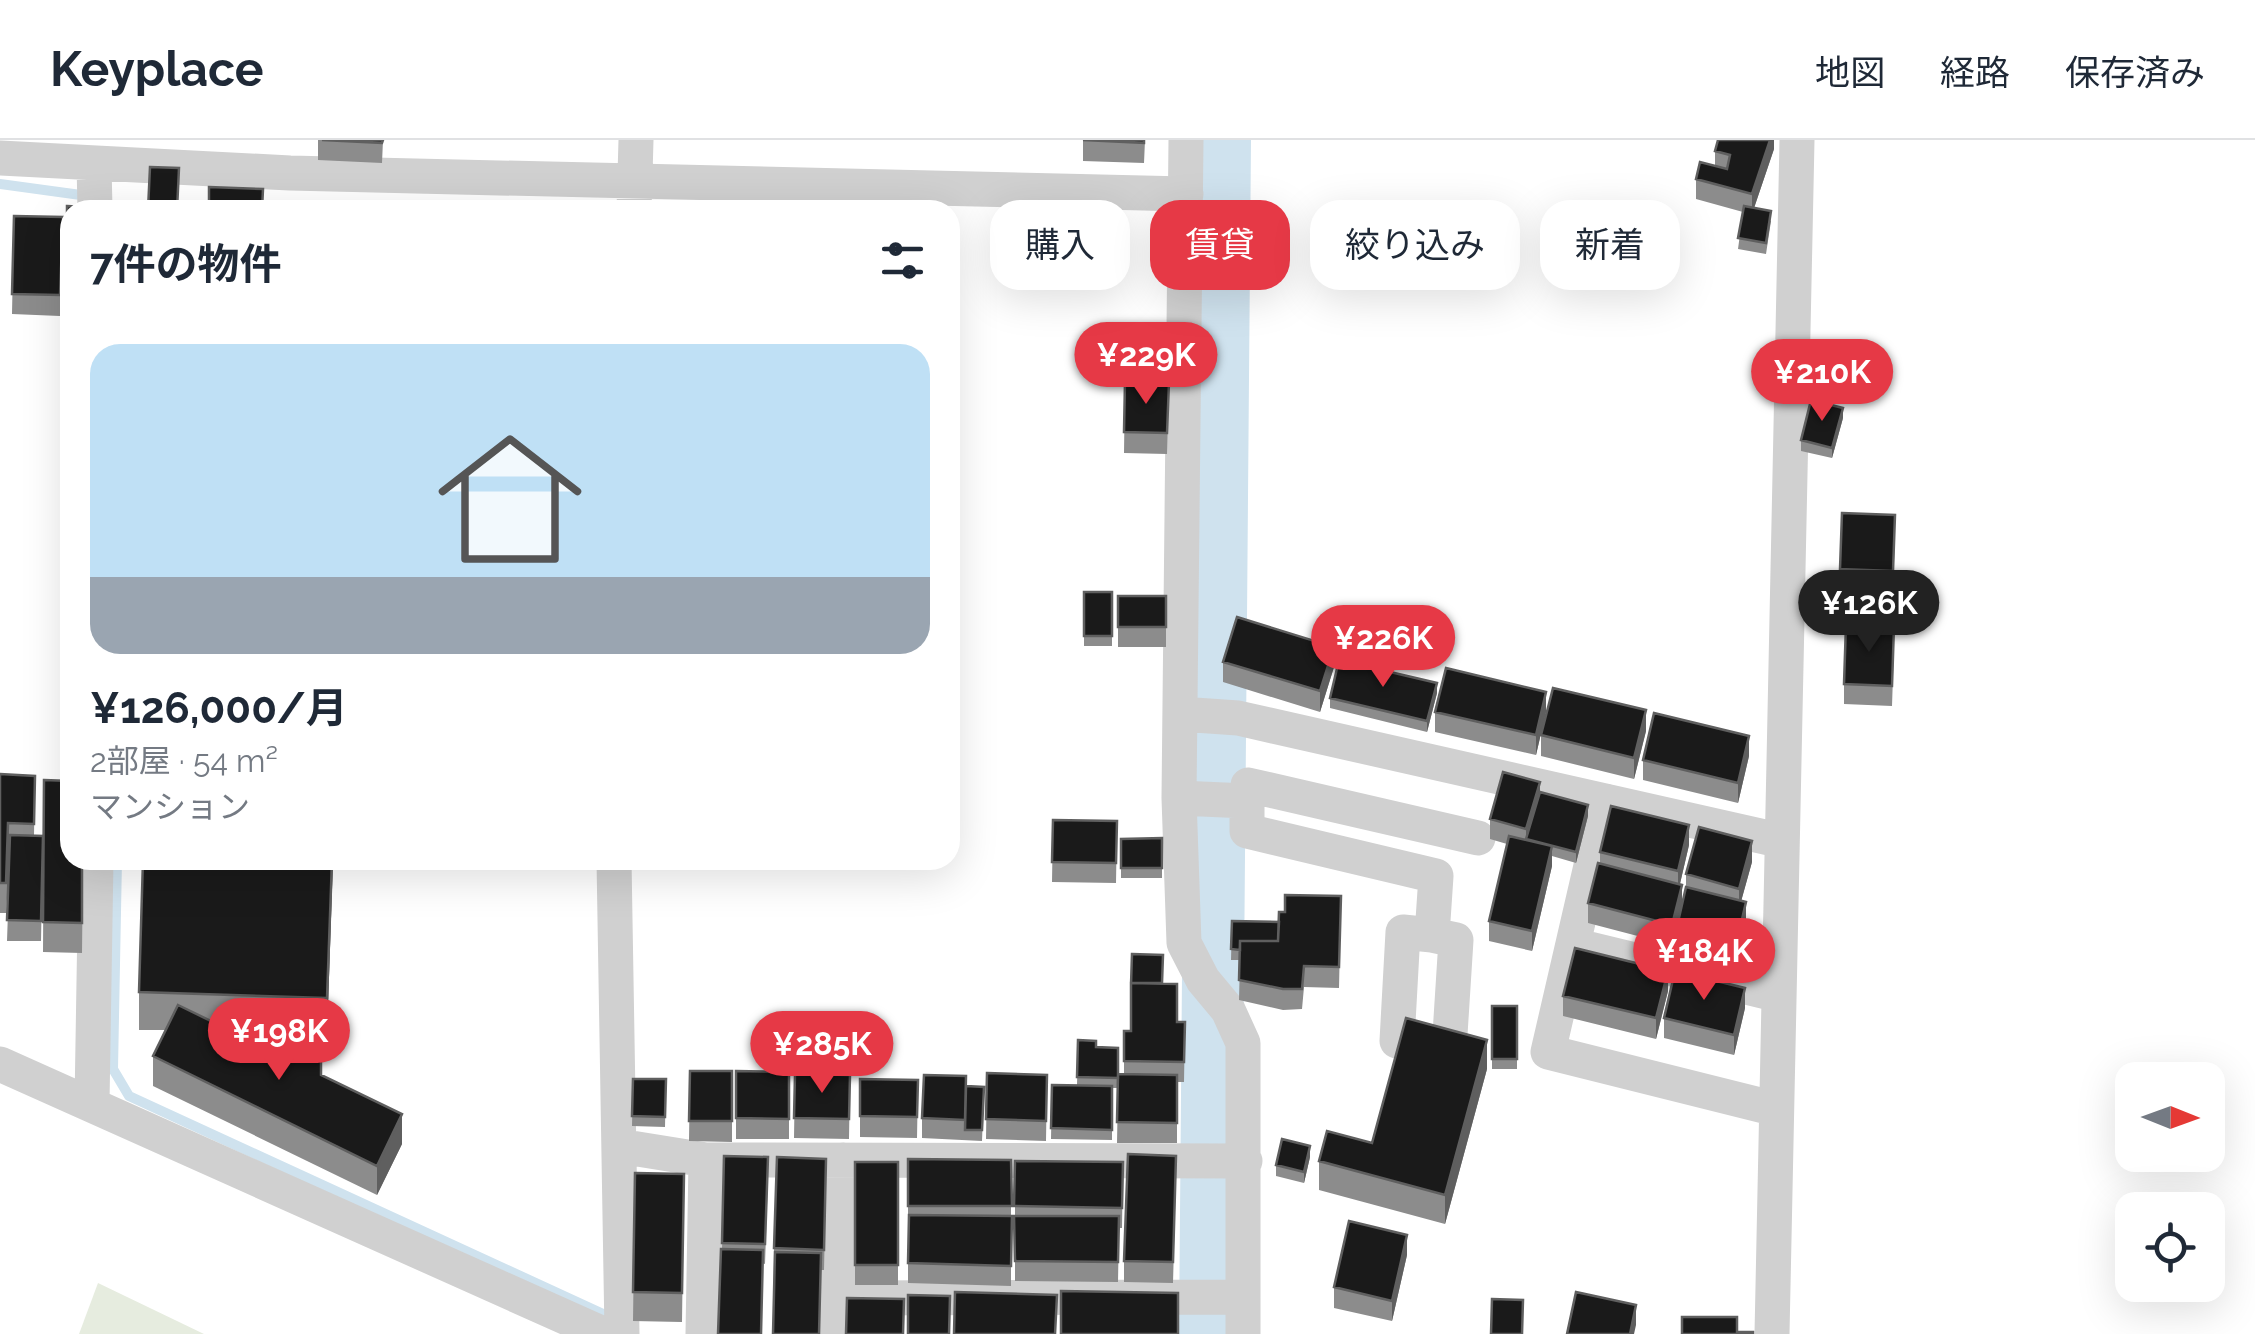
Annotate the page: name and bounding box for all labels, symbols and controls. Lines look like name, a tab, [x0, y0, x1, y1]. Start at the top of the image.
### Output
text: Keyplace	[50, 41, 264, 97]
text: 地図	[1815, 52, 1885, 93]
text: 経路	[1940, 52, 2010, 93]
text: 保存済み	[2065, 52, 2205, 93]
chip: 購入	[990, 200, 1130, 290]
chip: 賃貸	[1150, 200, 1290, 290]
chip: 絞り込み	[1310, 200, 1520, 290]
chip: 新着	[1540, 200, 1680, 290]
icon: filters	[875, 233, 930, 288]
text: 7件の物件	[90, 240, 282, 289]
pin: ¥229K	[1076, 322, 1216, 407]
text: ¥229K	[1096, 336, 1196, 373]
pin: ¥210K	[1752, 339, 1892, 424]
text: ¥210K	[1773, 353, 1871, 390]
icon: home	[420, 409, 600, 589]
pin: ¥126K	[1799, 570, 1939, 655]
text: ¥126K	[1820, 584, 1918, 621]
pin: ¥226K	[1313, 605, 1453, 690]
text: ¥226K	[1333, 619, 1433, 656]
text: ¥126,000/月	[90, 684, 348, 733]
text: 2部屋 · 54 m²	[90, 742, 278, 779]
text: マンション	[90, 788, 250, 825]
pin: ¥184K	[1634, 918, 1774, 1003]
text: ¥184K	[1655, 932, 1753, 969]
pin: ¥198K	[209, 998, 349, 1083]
pin: ¥285K	[752, 1011, 892, 1096]
text: ¥198K	[230, 1012, 328, 1049]
text: ¥285K	[772, 1025, 872, 1062]
north arrow	[2115, 1062, 2225, 1172]
map controls	[2115, 1062, 2225, 1302]
button: locate	[2115, 1192, 2225, 1302]

